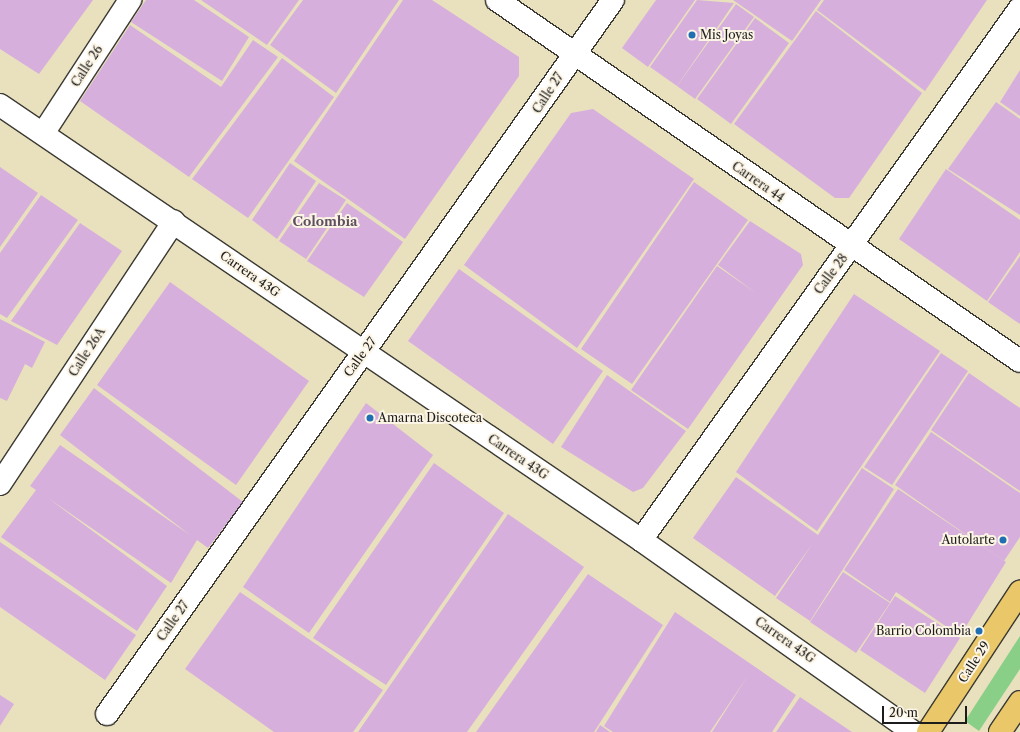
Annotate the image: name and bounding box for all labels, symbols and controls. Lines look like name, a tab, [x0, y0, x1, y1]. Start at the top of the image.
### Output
place label: Mis Joyas	[700, 28, 753, 42]
marker: Mis Joyas	[687, 30, 697, 40]
street label: Calle 26	[68, 43, 106, 89]
street label: Calle 27	[530, 70, 566, 116]
street label: Carrera 44	[729, 159, 787, 205]
district label: Colombia	[292, 213, 358, 229]
street label: Carrera 43G	[217, 248, 283, 300]
street label: Calle 28	[811, 251, 851, 297]
street label: Calle 26A	[66, 325, 108, 379]
street label: Calle 27	[341, 334, 379, 380]
place label: Amarna Discoteca	[378, 411, 482, 425]
marker: Amarna Discoteca	[365, 413, 375, 423]
street label: Carrera 43G	[485, 431, 551, 483]
place label: Autolarte	[941, 533, 995, 547]
marker: Autolarte	[998, 535, 1008, 545]
street label: Calle 27	[154, 598, 192, 644]
street label: Carrera 43G	[752, 614, 818, 666]
place label: Barrio Colombia	[876, 624, 971, 638]
marker: Barrio Colombia	[974, 626, 984, 636]
street label: Calle 29	[955, 639, 993, 685]
scale bar	[884, 698, 969, 724]
text: 20 m	[889, 705, 918, 720]

